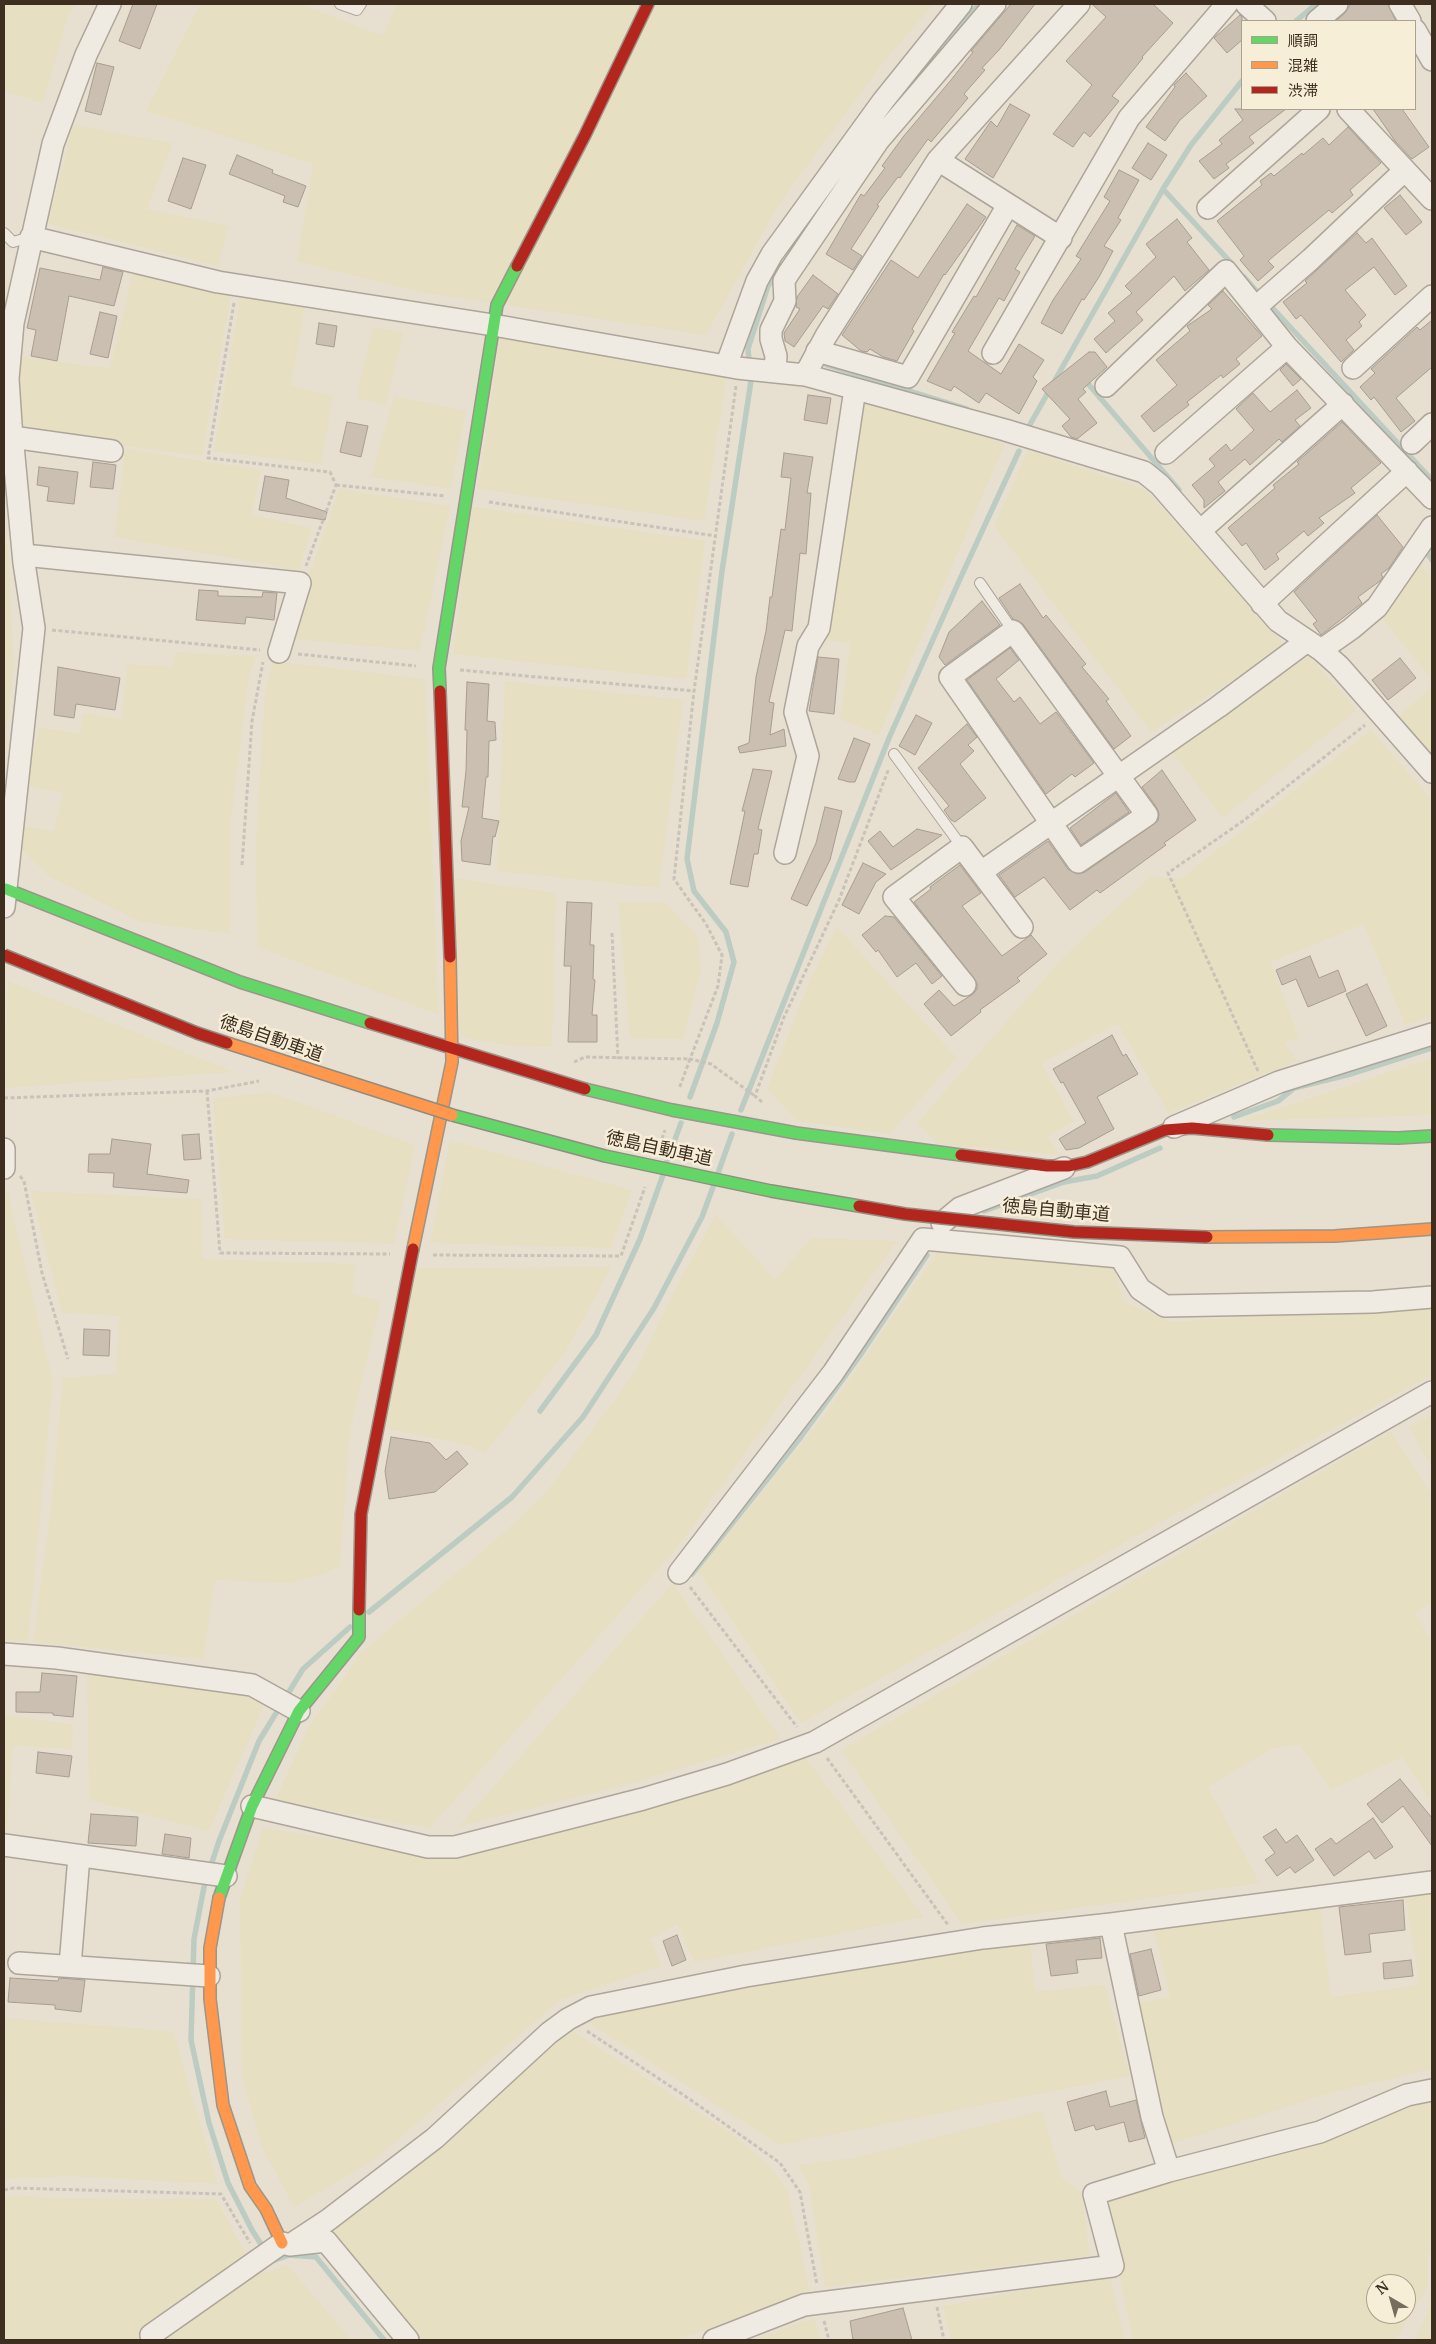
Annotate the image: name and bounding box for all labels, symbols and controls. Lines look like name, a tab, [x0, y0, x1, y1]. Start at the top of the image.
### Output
legend	[1241, 20, 1416, 110]
text: 順調	[1288, 31, 1318, 50]
text: 混雑	[1288, 56, 1318, 75]
text: 渋滞	[1288, 81, 1318, 100]
street label: 徳島自動車道	[216, 1011, 326, 1067]
street label: 徳島自動車道	[604, 1127, 714, 1171]
street label: 徳島自動車道	[1001, 1196, 1111, 1226]
north arrow	[1366, 2274, 1416, 2324]
text: N	[1372, 2277, 1392, 2298]

